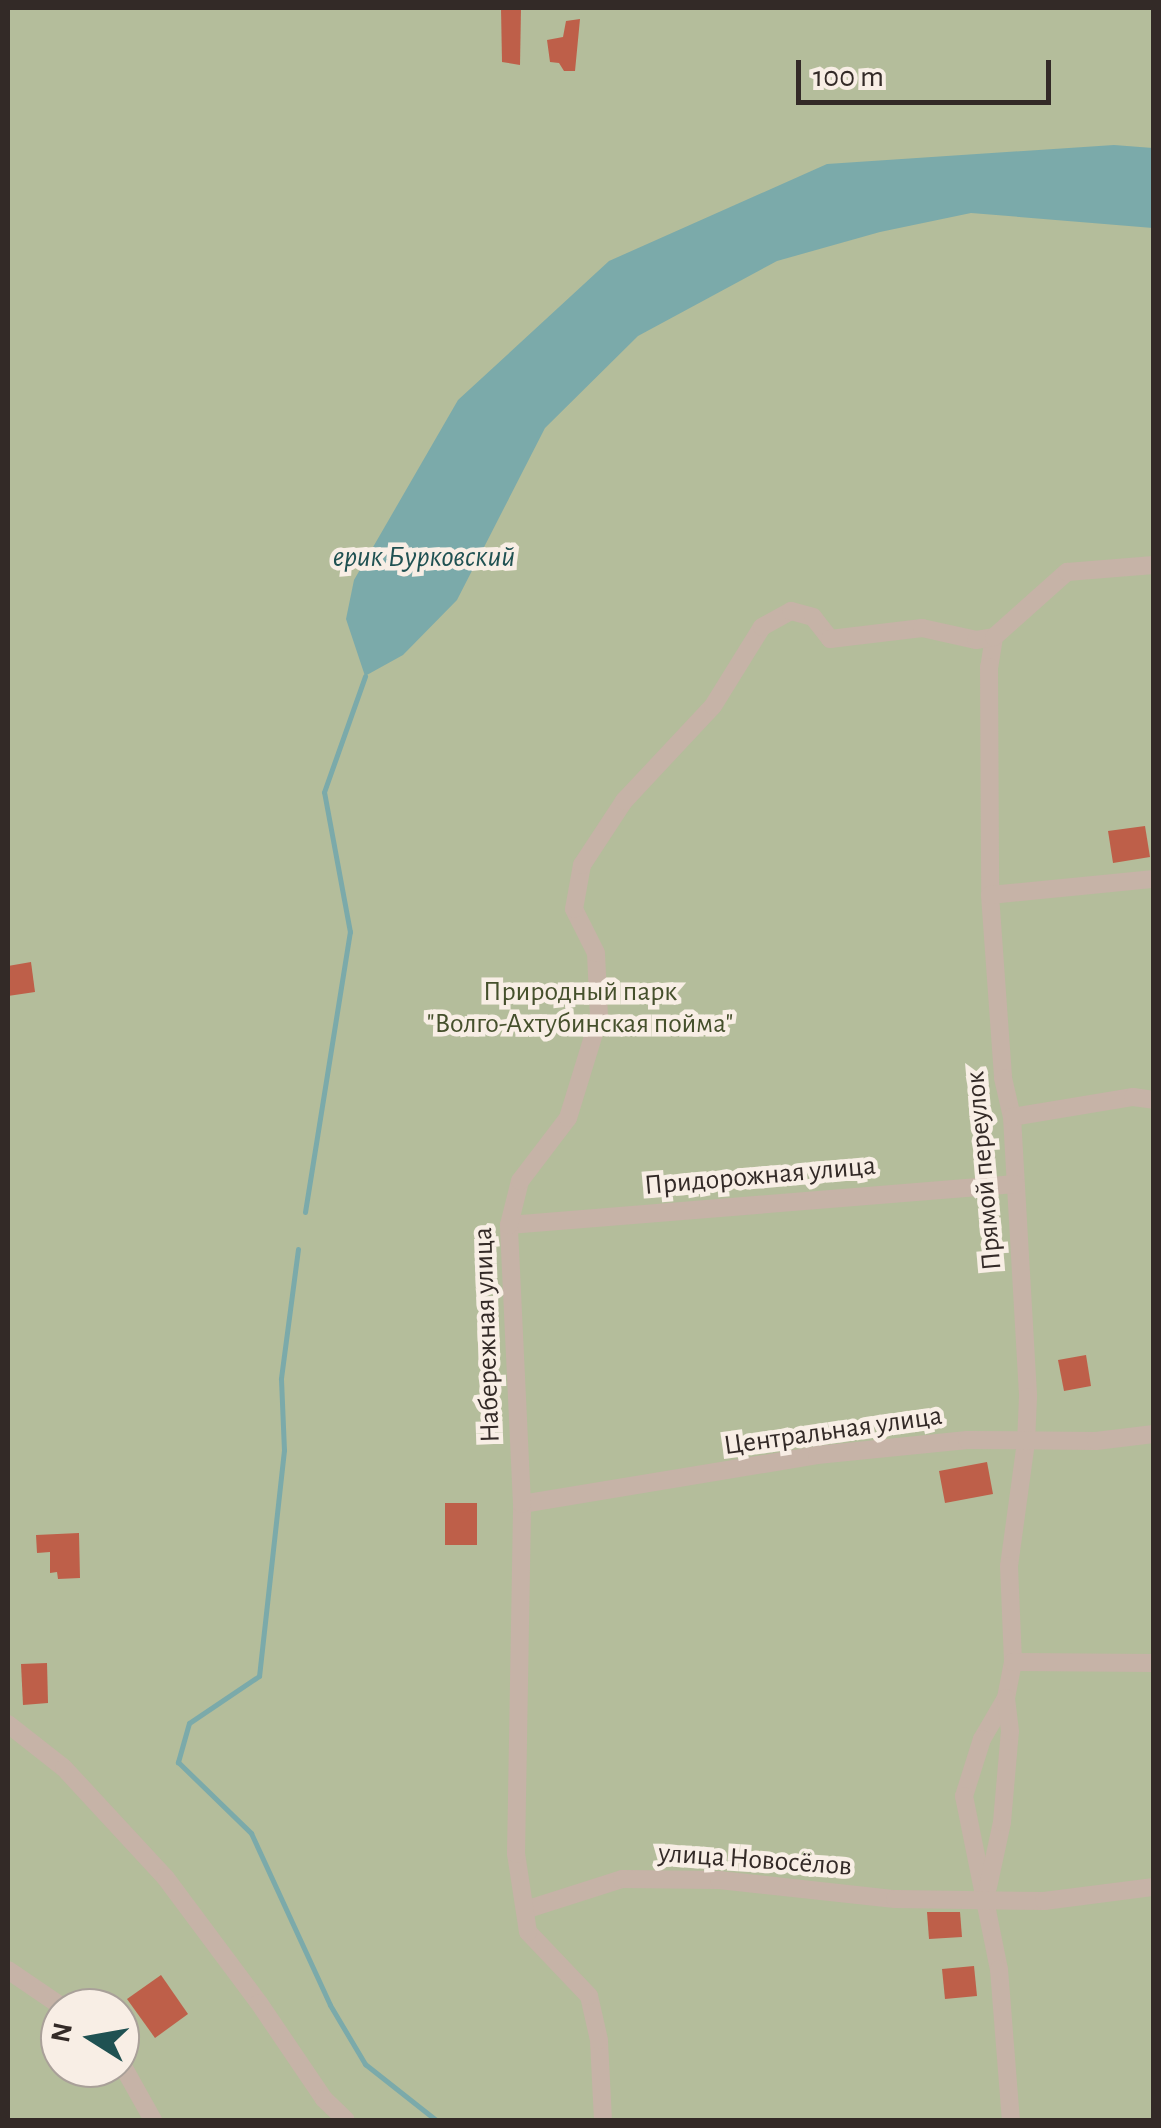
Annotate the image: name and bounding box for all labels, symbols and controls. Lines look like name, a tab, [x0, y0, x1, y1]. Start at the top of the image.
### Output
scale bar	[801, 40, 1056, 102]
text: 100 m	[813, 62, 884, 92]
water label: ерик Бурковский	[333, 539, 515, 575]
park label: Природный парк "Волго-Ахтубинская пойма"	[427, 975, 733, 1041]
street label: Прямой переулок	[959, 1070, 1009, 1272]
street label: Придорожная улица	[643, 1149, 877, 1203]
street label: Набережная улица	[466, 1227, 508, 1443]
street label: Центральная улица	[722, 1399, 944, 1463]
street label: улица Новосёлов	[657, 1836, 853, 1884]
north arrow	[40, 1988, 140, 2088]
text: N	[47, 2020, 78, 2045]

